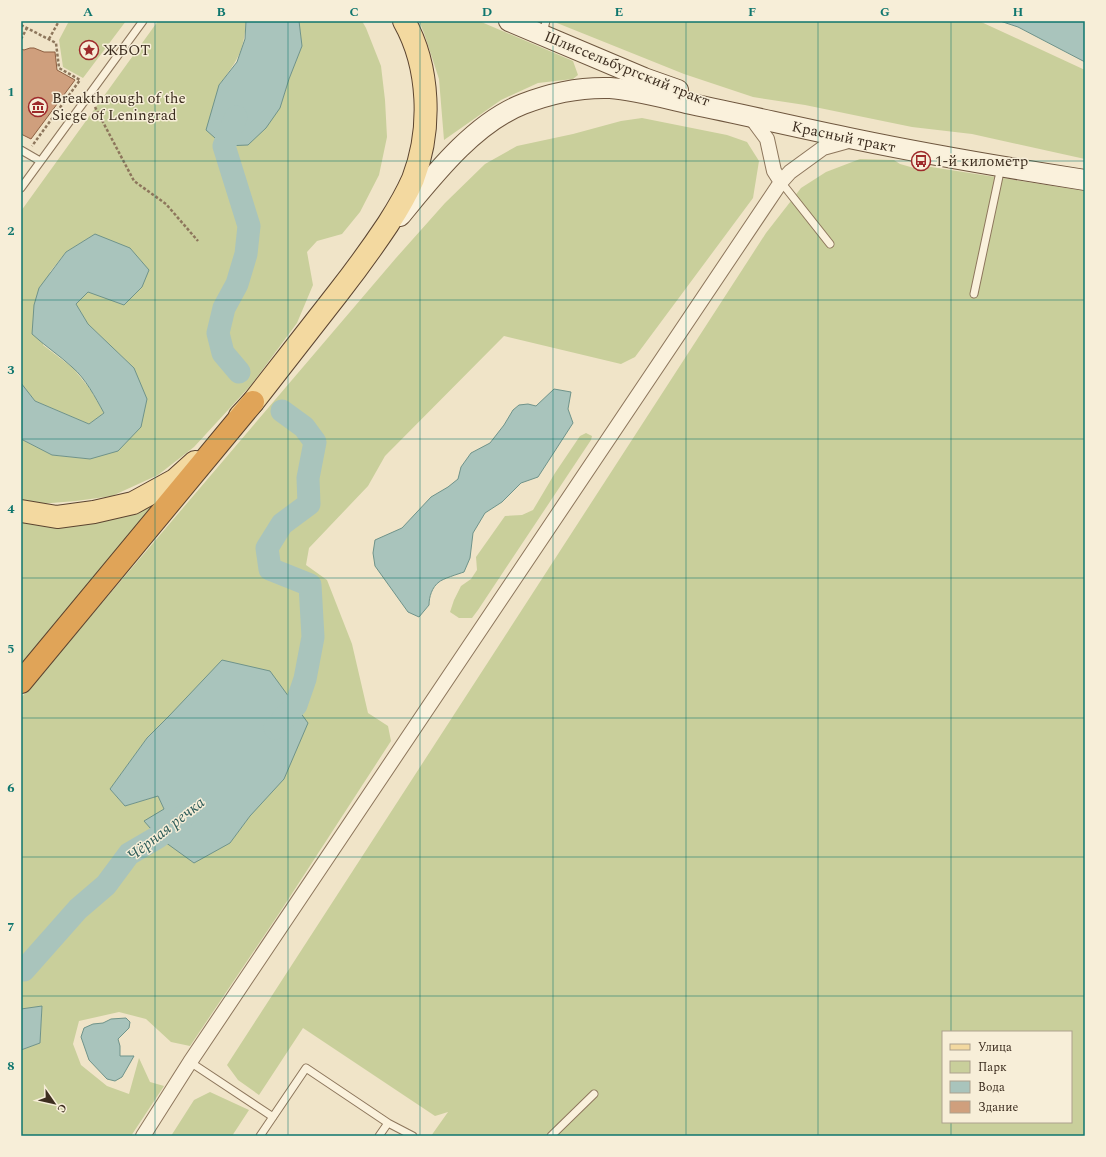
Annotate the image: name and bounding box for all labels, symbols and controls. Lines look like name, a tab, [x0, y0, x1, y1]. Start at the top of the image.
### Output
text: A	[83, 2, 93, 22]
text: B	[216, 2, 226, 22]
text: C	[349, 2, 359, 22]
text: D	[482, 2, 492, 22]
text: E	[615, 2, 624, 22]
text: F	[748, 2, 756, 22]
text: G	[880, 2, 890, 22]
text: H	[1013, 2, 1024, 22]
street label: Шлиссельбургский тракт	[541, 25, 713, 113]
place icon: ЖБОТ	[78, 39, 100, 61]
place label: ЖБОТ	[103, 39, 150, 62]
text: 1	[7, 82, 15, 102]
place label: Breakthrough of the Siege of Leningrad	[52, 87, 186, 127]
museum icon: Breakthrough of the Siege of Leningrad	[27, 96, 49, 118]
street label: Красный тракт	[790, 115, 898, 159]
bus stop icon: 1-й километр	[910, 150, 932, 172]
place label: 1-й километр	[935, 150, 1028, 173]
text: 2	[7, 221, 15, 241]
text: 3	[7, 360, 15, 380]
text: 4	[7, 499, 15, 519]
text: 5	[7, 639, 15, 659]
text: 6	[7, 778, 15, 798]
water label: Чёрная речка	[122, 791, 210, 867]
text: 7	[7, 917, 15, 937]
legend	[942, 1031, 1072, 1123]
text: Улица	[978, 1038, 1012, 1057]
text: 8	[7, 1056, 15, 1076]
text: Парк	[978, 1058, 1007, 1077]
text: Вода	[978, 1078, 1005, 1097]
north arrow	[34, 1083, 74, 1123]
text: Здание	[978, 1098, 1018, 1117]
text: С	[53, 1100, 71, 1116]

